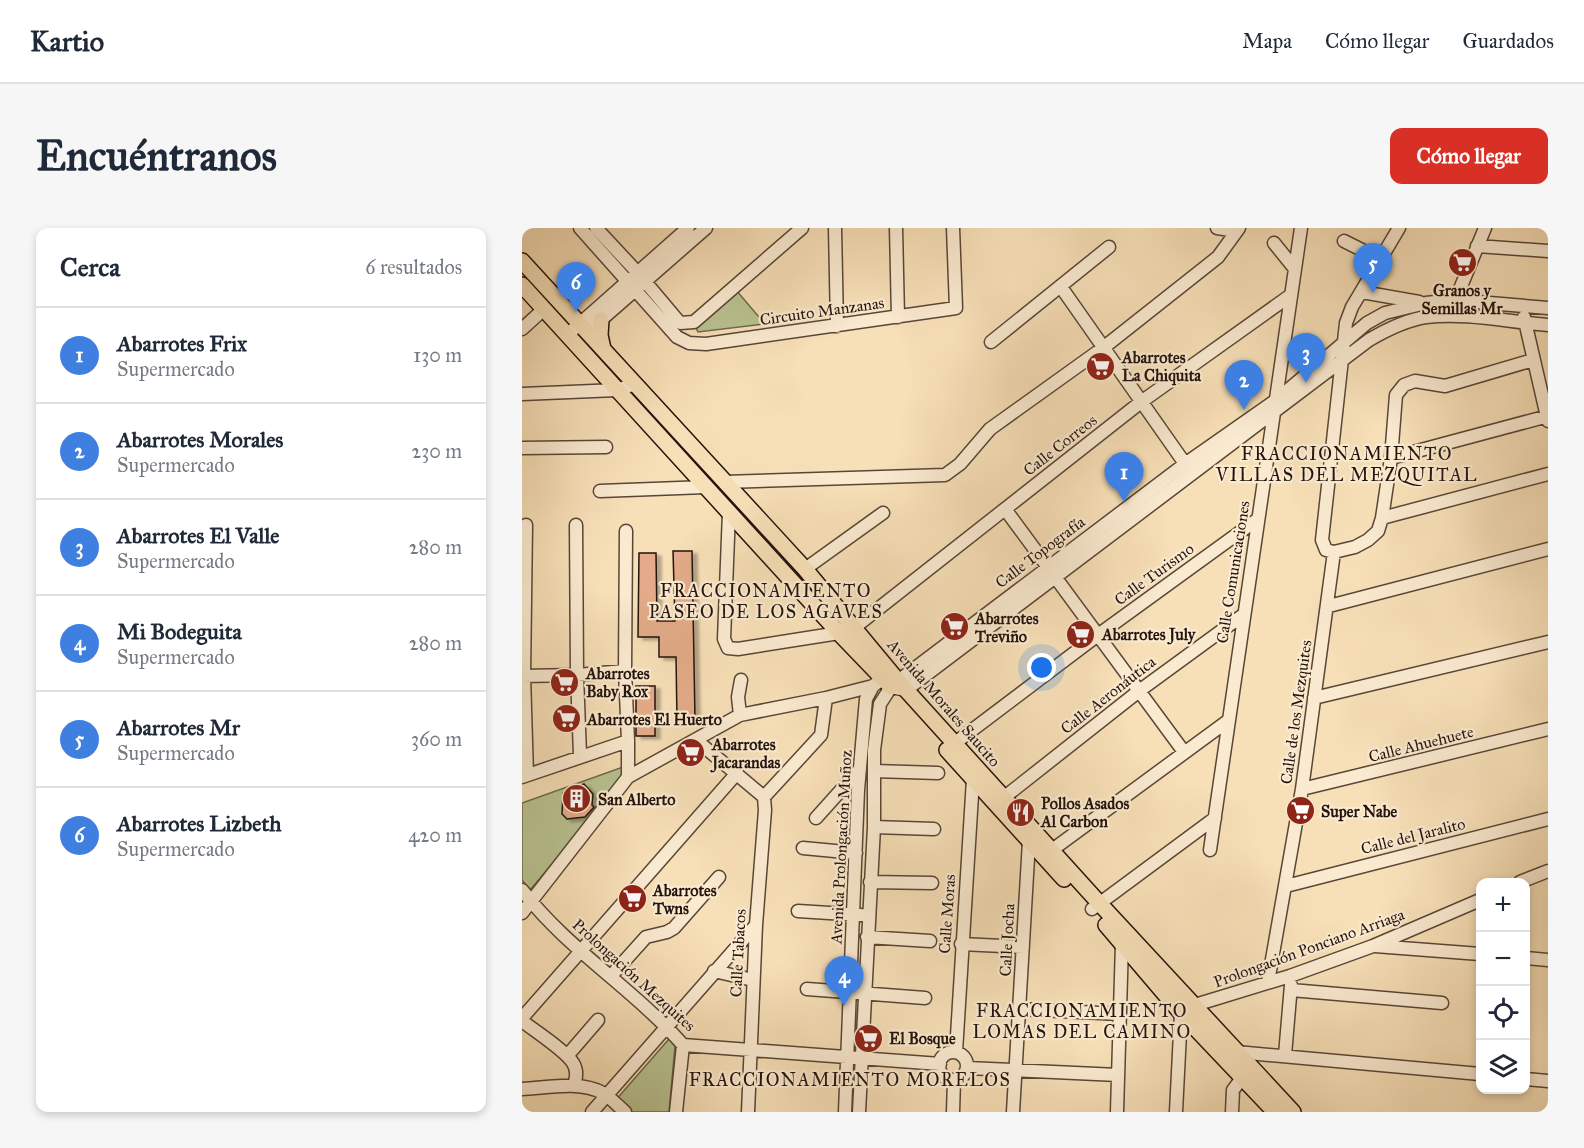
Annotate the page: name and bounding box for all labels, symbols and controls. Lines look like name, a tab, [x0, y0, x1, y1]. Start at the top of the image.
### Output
text: Kartio	[30, 24, 104, 59]
text: Mapa	[1242, 28, 1292, 54]
text: Cómo llegar	[1325, 28, 1429, 54]
text: Guardados	[1462, 28, 1554, 54]
button: Cómo llegar	[1390, 128, 1548, 184]
text: Encuéntranos	[36, 130, 277, 182]
pin: 5	[1354, 244, 1392, 293]
supermarket icon: Granos y Semillas Mr	[1446, 246, 1478, 278]
text: Cerca	[60, 251, 120, 283]
text: 6 resultados	[365, 255, 462, 279]
pin: 6	[556, 262, 596, 312]
place label: Granos y Semillas Mr	[1422, 281, 1503, 318]
street label: Circuito Manzanas	[759, 293, 886, 329]
text: Abarrotes Frix	[117, 330, 247, 357]
pin: 3	[1286, 334, 1326, 383]
text: 1	[76, 343, 83, 367]
text: 130 m	[413, 343, 462, 367]
place label: Abarrotes La Chiquita	[1121, 348, 1202, 386]
supermarket icon: Abarrotes La Chiquita	[1085, 350, 1117, 382]
text: Supermercado	[117, 357, 235, 381]
pin: 2	[1224, 360, 1264, 410]
street label: Calle Correos	[1019, 410, 1101, 480]
text: Abarrotes Morales	[117, 426, 283, 453]
text: 2	[75, 439, 84, 463]
text: 230 m	[411, 439, 462, 463]
district label: FRACCIONAMIENTO VILLAS DEL MEZQUITAL	[1215, 443, 1478, 486]
pin: 1	[1104, 452, 1144, 502]
text: Supermercado	[117, 453, 235, 477]
street label: Calle Comunicaciones	[1212, 499, 1254, 645]
street label: Calle Topografía	[991, 512, 1089, 593]
text: Abarrotes El Valle	[117, 522, 279, 549]
text: 3	[76, 535, 84, 559]
text: 280 m	[409, 535, 462, 559]
street label: Calle Turismo	[1111, 539, 1197, 609]
text: Supermercado	[117, 549, 235, 573]
district label: FRACCIONAMIENTO PASEO DE LOS AGAVES	[649, 580, 883, 623]
place label: Abarrotes Treviño	[974, 609, 1039, 646]
supermarket icon: Abarrotes Treviño	[938, 611, 970, 643]
text: Mi Bodeguita	[117, 618, 242, 645]
supermarket icon: Abarrotes July	[1065, 618, 1097, 650]
place label: Abarrotes July	[1101, 625, 1197, 645]
text: 4	[74, 631, 85, 655]
text: 280 m	[409, 631, 462, 655]
street label: Avenida Morales Saucito	[883, 635, 1004, 770]
street label: Calle de los Mezquites	[1276, 639, 1317, 785]
text: Supermercado	[117, 645, 235, 669]
street label: Calle Aeronáutica	[1057, 652, 1159, 738]
your location	[1027, 653, 1056, 682]
place label: Abarrotes Baby Rox	[585, 664, 650, 702]
supermarket icon: Abarrotes Baby Rox	[549, 666, 581, 698]
supermarket icon: Abarrotes El Huerto	[550, 703, 582, 735]
place label: Abarrotes El Huerto	[586, 710, 722, 729]
text: Abarrotes Mr	[117, 714, 240, 741]
street label: Calle Ahuehuete	[1367, 722, 1476, 766]
text: 5	[75, 727, 84, 751]
text: 360 m	[411, 727, 462, 751]
place label: Abarrotes Jacarandas	[710, 735, 781, 773]
supermarket icon: Abarrotes Jacarandas	[675, 737, 707, 769]
text: Supermercado	[117, 741, 235, 765]
street label: Avenida Prolongación Muñoz	[826, 749, 857, 946]
building icon: San Alberto	[561, 783, 593, 815]
place label: San Alberto	[598, 790, 675, 809]
place label: Pollos Asados Al Carbon	[1040, 794, 1130, 831]
supermarket icon: Super Nabe	[1284, 795, 1316, 827]
restaurant icon: Pollos Asados Al Carbon	[1004, 796, 1036, 828]
place label: Super Nabe	[1321, 802, 1398, 822]
text: Abarrotes Lizbeth	[117, 810, 281, 837]
street label: Calle del Jaralito	[1359, 814, 1467, 859]
text: 6	[74, 823, 85, 847]
text: 420 m	[408, 823, 462, 847]
text: Supermercado	[117, 837, 235, 861]
street label: Calle Moras	[935, 874, 959, 954]
map controls	[1476, 878, 1530, 1094]
button: +	[1476, 878, 1530, 932]
place label: Abarrotes Twns	[652, 881, 717, 918]
supermarket icon: Abarrotes Twns	[616, 883, 648, 915]
street label: Calle Jocha	[996, 903, 1019, 977]
street label: Prolongación Ponciano Arriaga	[1211, 904, 1408, 992]
street label: Calle Tabacos	[726, 908, 750, 998]
street label: Prolongación Mezquites	[568, 915, 699, 1036]
button: −	[1476, 932, 1530, 986]
pin: 4	[824, 956, 864, 1006]
button: locate	[1476, 986, 1530, 1040]
district label: FRACCIONAMIENTO LOMAS DEL CAMINO	[972, 1000, 1192, 1043]
supermarket icon: El Bosque	[852, 1022, 884, 1054]
place label: El Bosque	[889, 1029, 956, 1049]
button: layers	[1476, 1040, 1530, 1094]
district label: FRACCIONAMIENTO MORELOS	[689, 1069, 1011, 1091]

